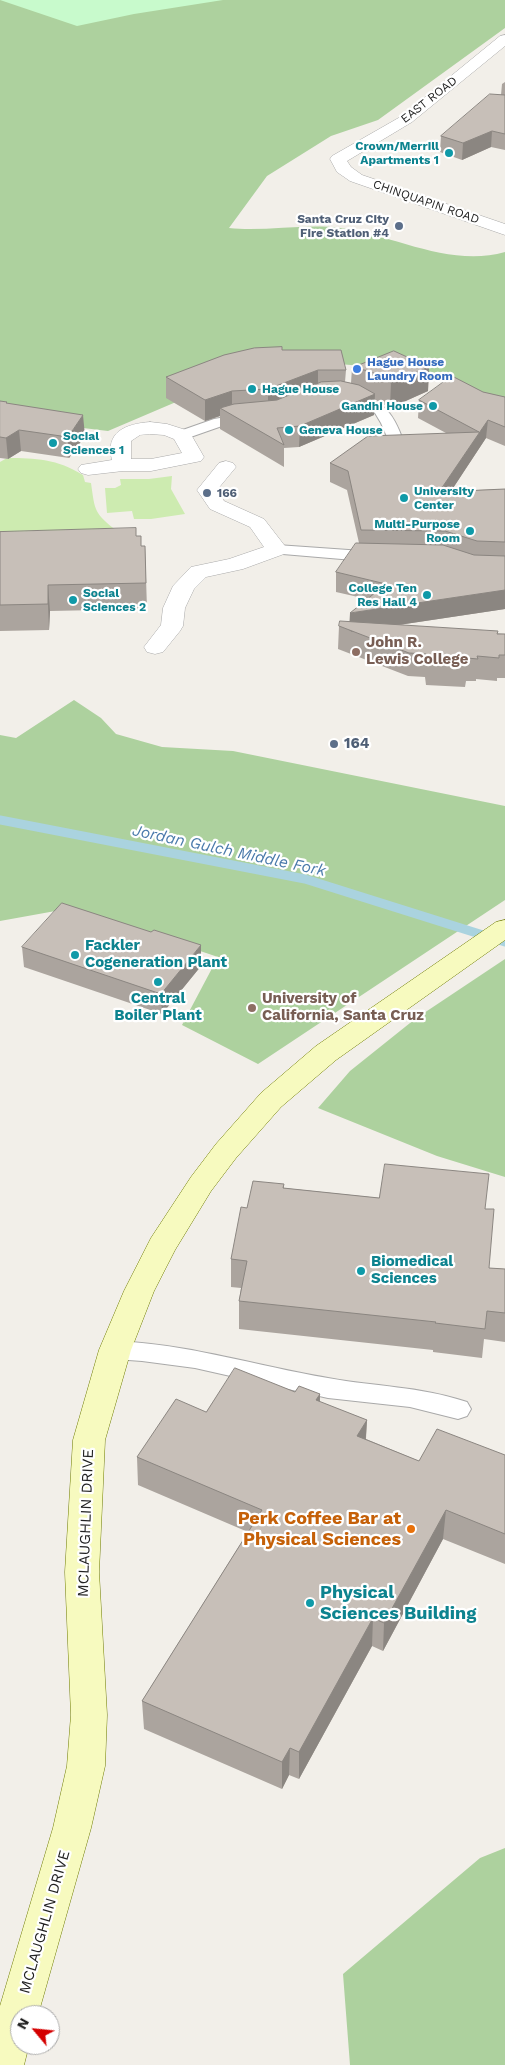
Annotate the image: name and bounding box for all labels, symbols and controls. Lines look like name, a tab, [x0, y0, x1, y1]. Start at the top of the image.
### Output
street label: EAST ROAD	[398, 74, 460, 126]
place label: Crown/Merrill Apartments 1	[355, 139, 439, 167]
marker: Crown/Merrill Apartments 1	[443, 147, 455, 159]
street label: CHINQUAPIN ROAD	[371, 177, 481, 227]
place label: Santa Cruz City Fire Station #4	[297, 212, 389, 240]
marker: Santa Cruz City Fire Station #4	[393, 220, 405, 232]
place label: Hague House Laundry Room	[367, 355, 453, 383]
marker: Hague House Laundry Room	[351, 363, 363, 375]
place label: Hague House	[262, 382, 339, 396]
marker: Hague House	[246, 383, 258, 395]
place label: Gandhi House	[341, 399, 423, 413]
marker: Gandhi House	[427, 400, 439, 412]
place label: Geneva House	[299, 423, 383, 437]
marker: Geneva House	[283, 424, 295, 436]
place label: Social Sciences 1	[63, 429, 124, 457]
marker: Social Sciences 1	[47, 437, 59, 449]
place label: University Center	[414, 484, 474, 512]
place label: 166	[217, 486, 237, 500]
marker: 166	[201, 487, 213, 499]
marker: University Center	[398, 492, 410, 504]
place label: Multi-Purpose Room	[374, 517, 460, 545]
marker: Multi-Purpose Room	[464, 525, 476, 537]
place label: College Ten Res Hall 4	[349, 581, 417, 609]
place label: Social Sciences 2	[83, 586, 146, 614]
marker: College Ten Res Hall 4	[421, 589, 433, 601]
marker: Social Sciences 2	[67, 594, 79, 606]
place label: John R. Lewis College	[366, 634, 468, 669]
marker: John R. Lewis College	[350, 646, 362, 658]
place label: 164	[344, 735, 369, 753]
marker: 164	[328, 738, 340, 750]
water label: Jordan Gulch Middle Fork	[130, 821, 328, 881]
place label: Fackler Cogeneration Plant	[85, 937, 227, 972]
marker: Fackler Cogeneration Plant	[69, 949, 81, 961]
marker: Central Boiler Plant	[152, 976, 164, 988]
place label: Central Boiler Plant	[114, 990, 202, 1025]
place label: University of California, Santa Cruz	[262, 990, 424, 1025]
marker: University of California, Santa Cruz	[246, 1002, 258, 1014]
place label: Biomedical Sciences	[371, 1253, 453, 1288]
marker: Biomedical Sciences	[355, 1265, 367, 1277]
street label: MCLAUGHLIN DRIVE	[74, 1449, 98, 1597]
place label: Perk Coffee Bar at Physical Sciences	[238, 1508, 401, 1550]
marker: Perk Coffee Bar at Physical Sciences	[405, 1523, 417, 1535]
place label: Physical Sciences Building	[320, 1582, 476, 1625]
marker: Physical Sciences Building	[304, 1597, 316, 1609]
street label: MCLAUGHLIN DRIVE	[16, 1848, 74, 1996]
north arrow	[10, 2005, 60, 2055]
text: N	[13, 2015, 32, 2032]

